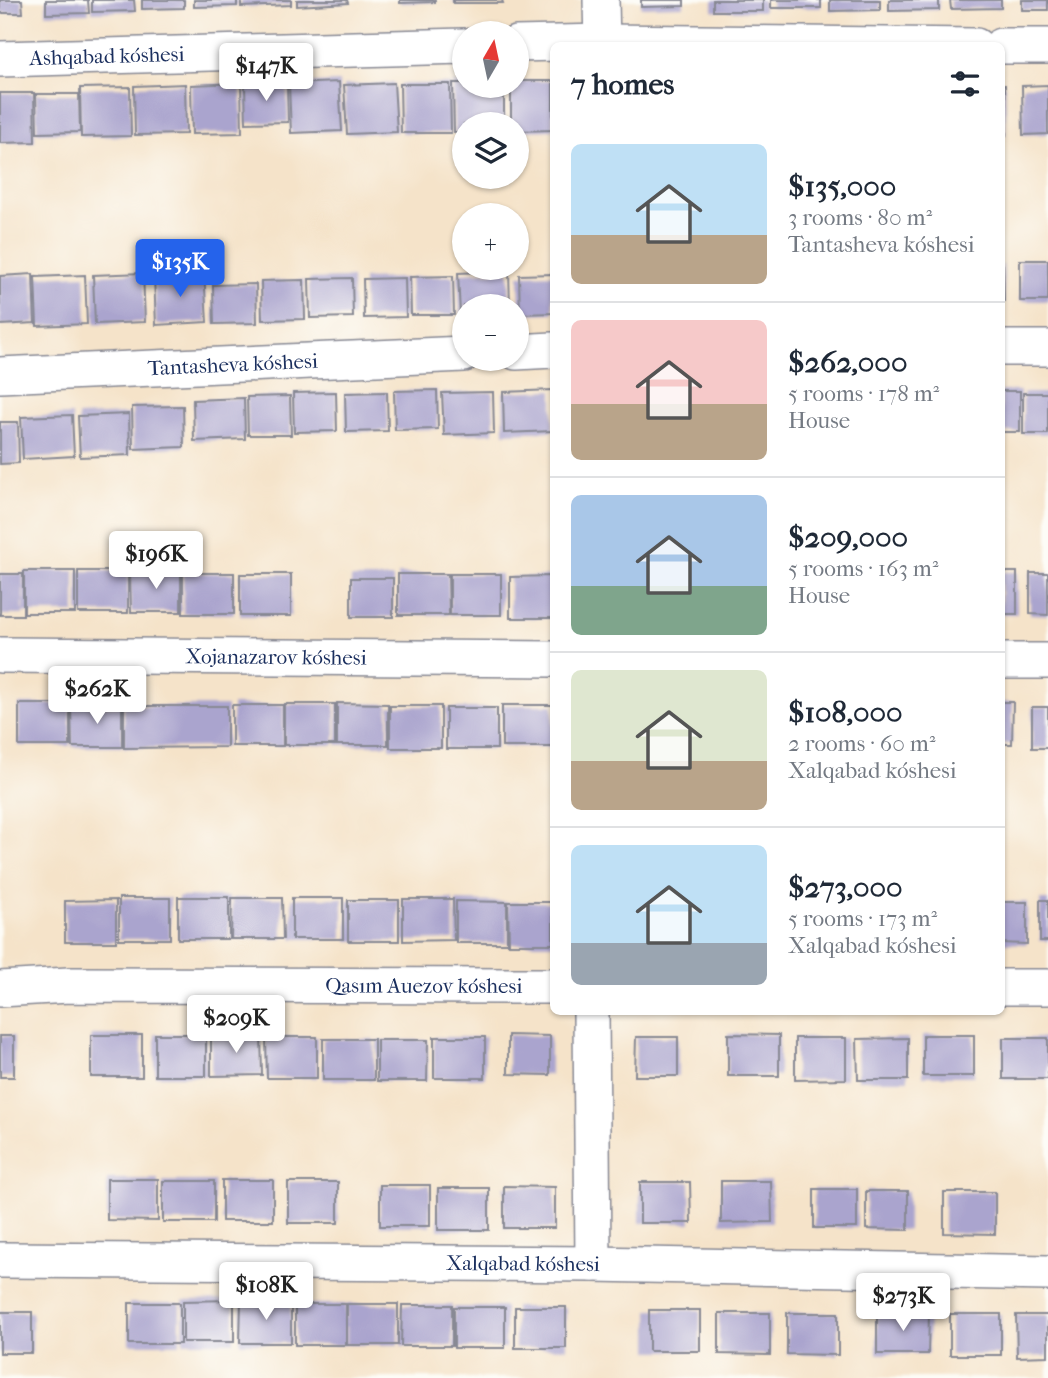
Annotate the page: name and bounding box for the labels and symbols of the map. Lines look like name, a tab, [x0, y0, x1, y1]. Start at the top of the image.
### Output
north arrow	[452, 21, 528, 98]
street label: Ashqabad kóshesi	[28, 42, 185, 70]
pin: $147K	[217, 43, 315, 103]
pin: $135K	[131, 240, 229, 299]
street label: Tantasheva kóshesi	[147, 349, 318, 380]
pin: $196K	[107, 532, 205, 591]
street label: Xojanazarov kóshesi	[185, 644, 367, 670]
pin: $262K	[48, 666, 146, 726]
street label: Qasım Auezov kóshesi	[325, 974, 522, 998]
pin: $209K	[187, 996, 285, 1055]
street label: Xalqabad kóshesi	[446, 1251, 600, 1276]
pin: $108K	[217, 1262, 315, 1322]
pin: $273K	[854, 1274, 952, 1333]

